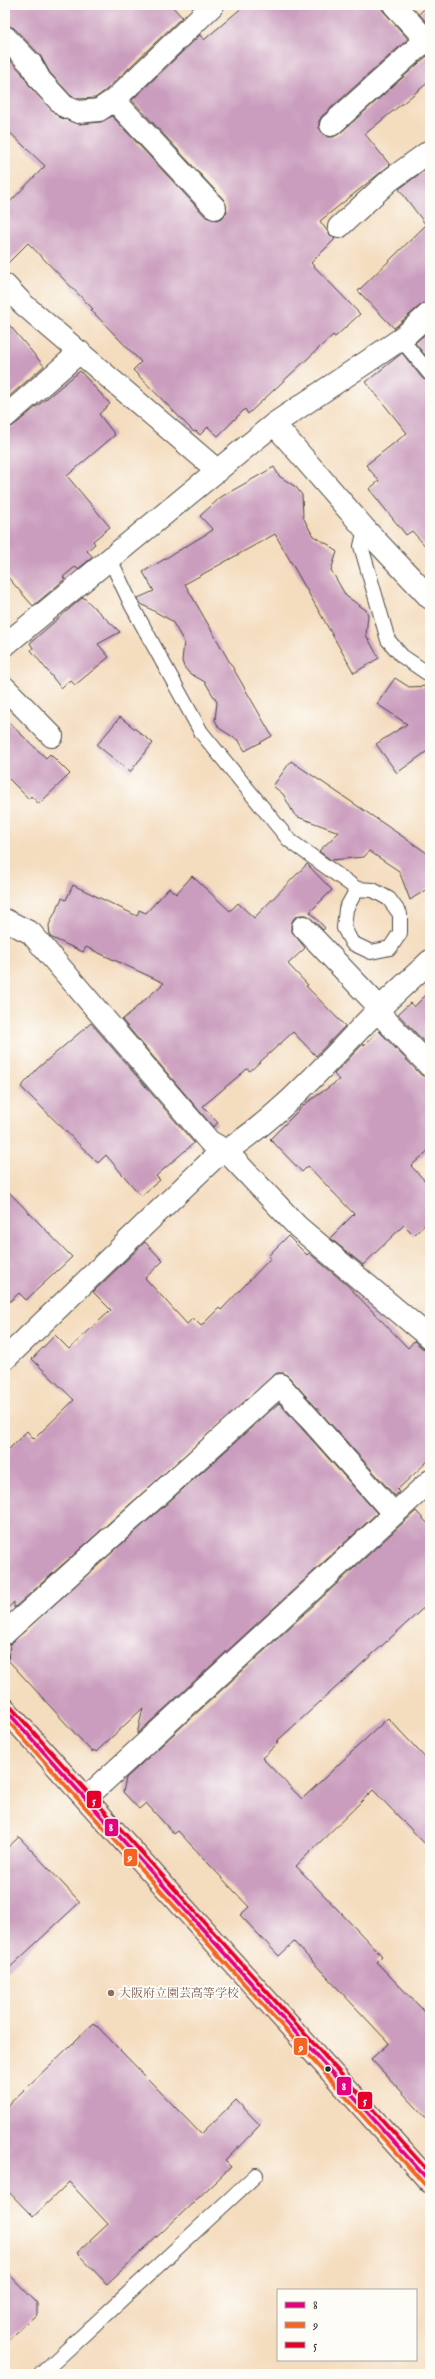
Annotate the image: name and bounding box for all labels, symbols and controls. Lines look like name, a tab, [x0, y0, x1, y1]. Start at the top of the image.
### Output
line badge: 5	[86, 1790, 102, 1809]
text: 5	[92, 1794, 96, 1808]
line badge: 8	[104, 1818, 119, 1837]
text: 8	[109, 1821, 113, 1835]
line badge: 9	[123, 1848, 138, 1867]
text: 9	[127, 1851, 133, 1865]
place label: 大阪府立園芸高等学校	[119, 1986, 239, 2001]
marker: 大阪府立園芸高等学校	[106, 1988, 116, 1998]
line badge: 9	[293, 2037, 308, 2056]
text: 9	[298, 2041, 304, 2055]
unlabelled marker	[323, 2064, 333, 2074]
line badge: 8	[336, 2076, 352, 2096]
text: 8	[342, 2080, 346, 2094]
line badge: 5	[357, 2091, 373, 2110]
text: 5	[363, 2094, 367, 2108]
legend	[277, 2289, 417, 2361]
text: 8	[313, 2298, 318, 2313]
text: 9	[312, 2318, 318, 2333]
text: 5	[313, 2338, 318, 2353]

